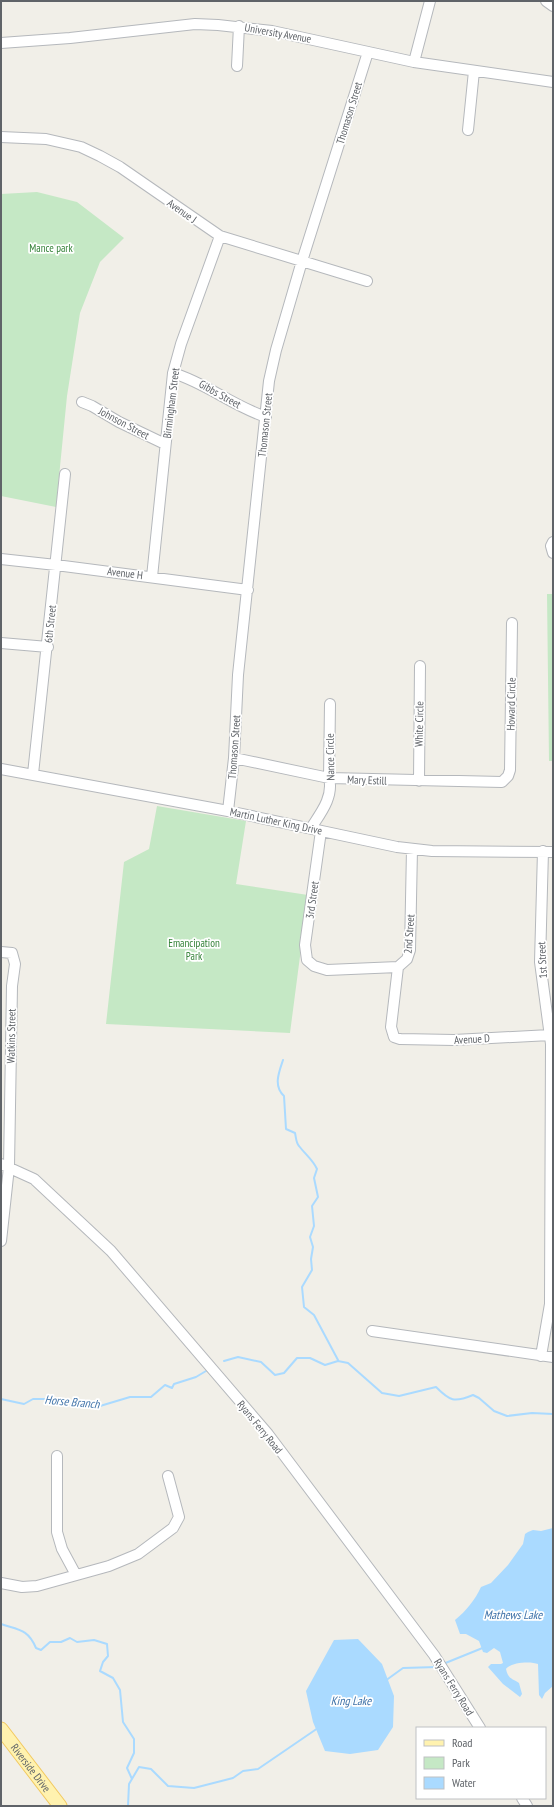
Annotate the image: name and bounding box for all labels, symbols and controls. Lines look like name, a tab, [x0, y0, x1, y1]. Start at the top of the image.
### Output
street label: University Avenue	[244, 20, 313, 46]
street label: Thomason Street	[333, 80, 365, 146]
street label: Avenue J	[165, 196, 199, 226]
park label: Mance park	[29, 241, 73, 255]
street label: Birmingham Street	[160, 367, 182, 439]
street label: Gibbs Street	[196, 377, 244, 411]
street label: Thomason Street	[255, 392, 275, 458]
street label: Johnson Street	[95, 403, 152, 442]
street label: Avenue H	[106, 564, 144, 582]
street label: 6th Street	[41, 604, 59, 644]
street label: Howard Circle	[504, 677, 518, 731]
street label: White Circle	[412, 700, 426, 747]
street label: Thomason Street	[225, 714, 243, 780]
street label: Nance Circle	[323, 733, 337, 781]
street label: Mary Estill	[347, 772, 387, 788]
street label: Martin Luther King Drive	[229, 804, 324, 838]
street label: 3rd Street	[302, 880, 322, 920]
street label: 2nd Street	[401, 914, 417, 954]
park label: Emancipation Park	[168, 936, 220, 963]
street label: 1st Street	[534, 941, 550, 979]
street label: Watkins Street	[4, 1009, 18, 1063]
street label: Avenue D	[454, 1031, 491, 1047]
water label: Horse Branch	[44, 1392, 101, 1411]
street label: Ryans Ferry Road	[234, 1398, 286, 1457]
water label: Mathews Lake	[484, 1607, 543, 1622]
street label: Ryans Ferry Road	[431, 1656, 477, 1718]
water label: King Lake	[331, 1693, 372, 1708]
legend	[416, 1727, 546, 1799]
text: Road	[452, 1735, 472, 1750]
street label: Riverside Drive	[8, 1741, 54, 1795]
text: Park	[452, 1755, 470, 1770]
text: Water	[452, 1775, 477, 1790]

